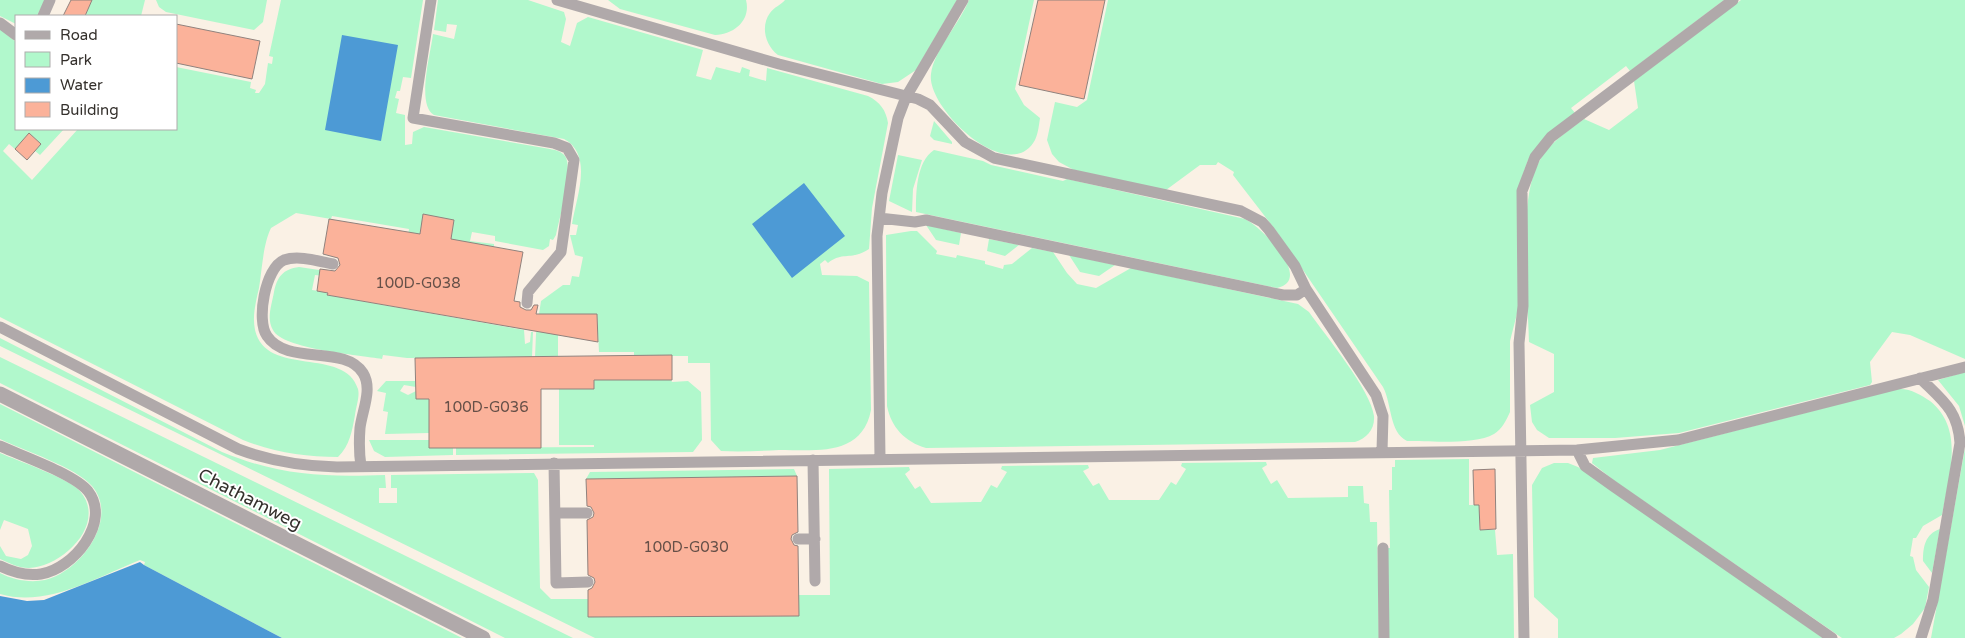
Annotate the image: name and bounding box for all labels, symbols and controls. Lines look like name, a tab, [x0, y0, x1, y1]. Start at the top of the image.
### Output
legend	[15, 15, 178, 130]
text: Road	[60, 26, 98, 44]
text: Park	[60, 51, 92, 69]
text: Water	[60, 76, 103, 94]
text: Building	[60, 101, 119, 119]
house number: 100D-G038	[375, 274, 461, 292]
house number: 100D-G036	[443, 398, 529, 416]
street label: Chathamweg	[194, 463, 306, 535]
house number: 100D-G030	[643, 538, 729, 556]

